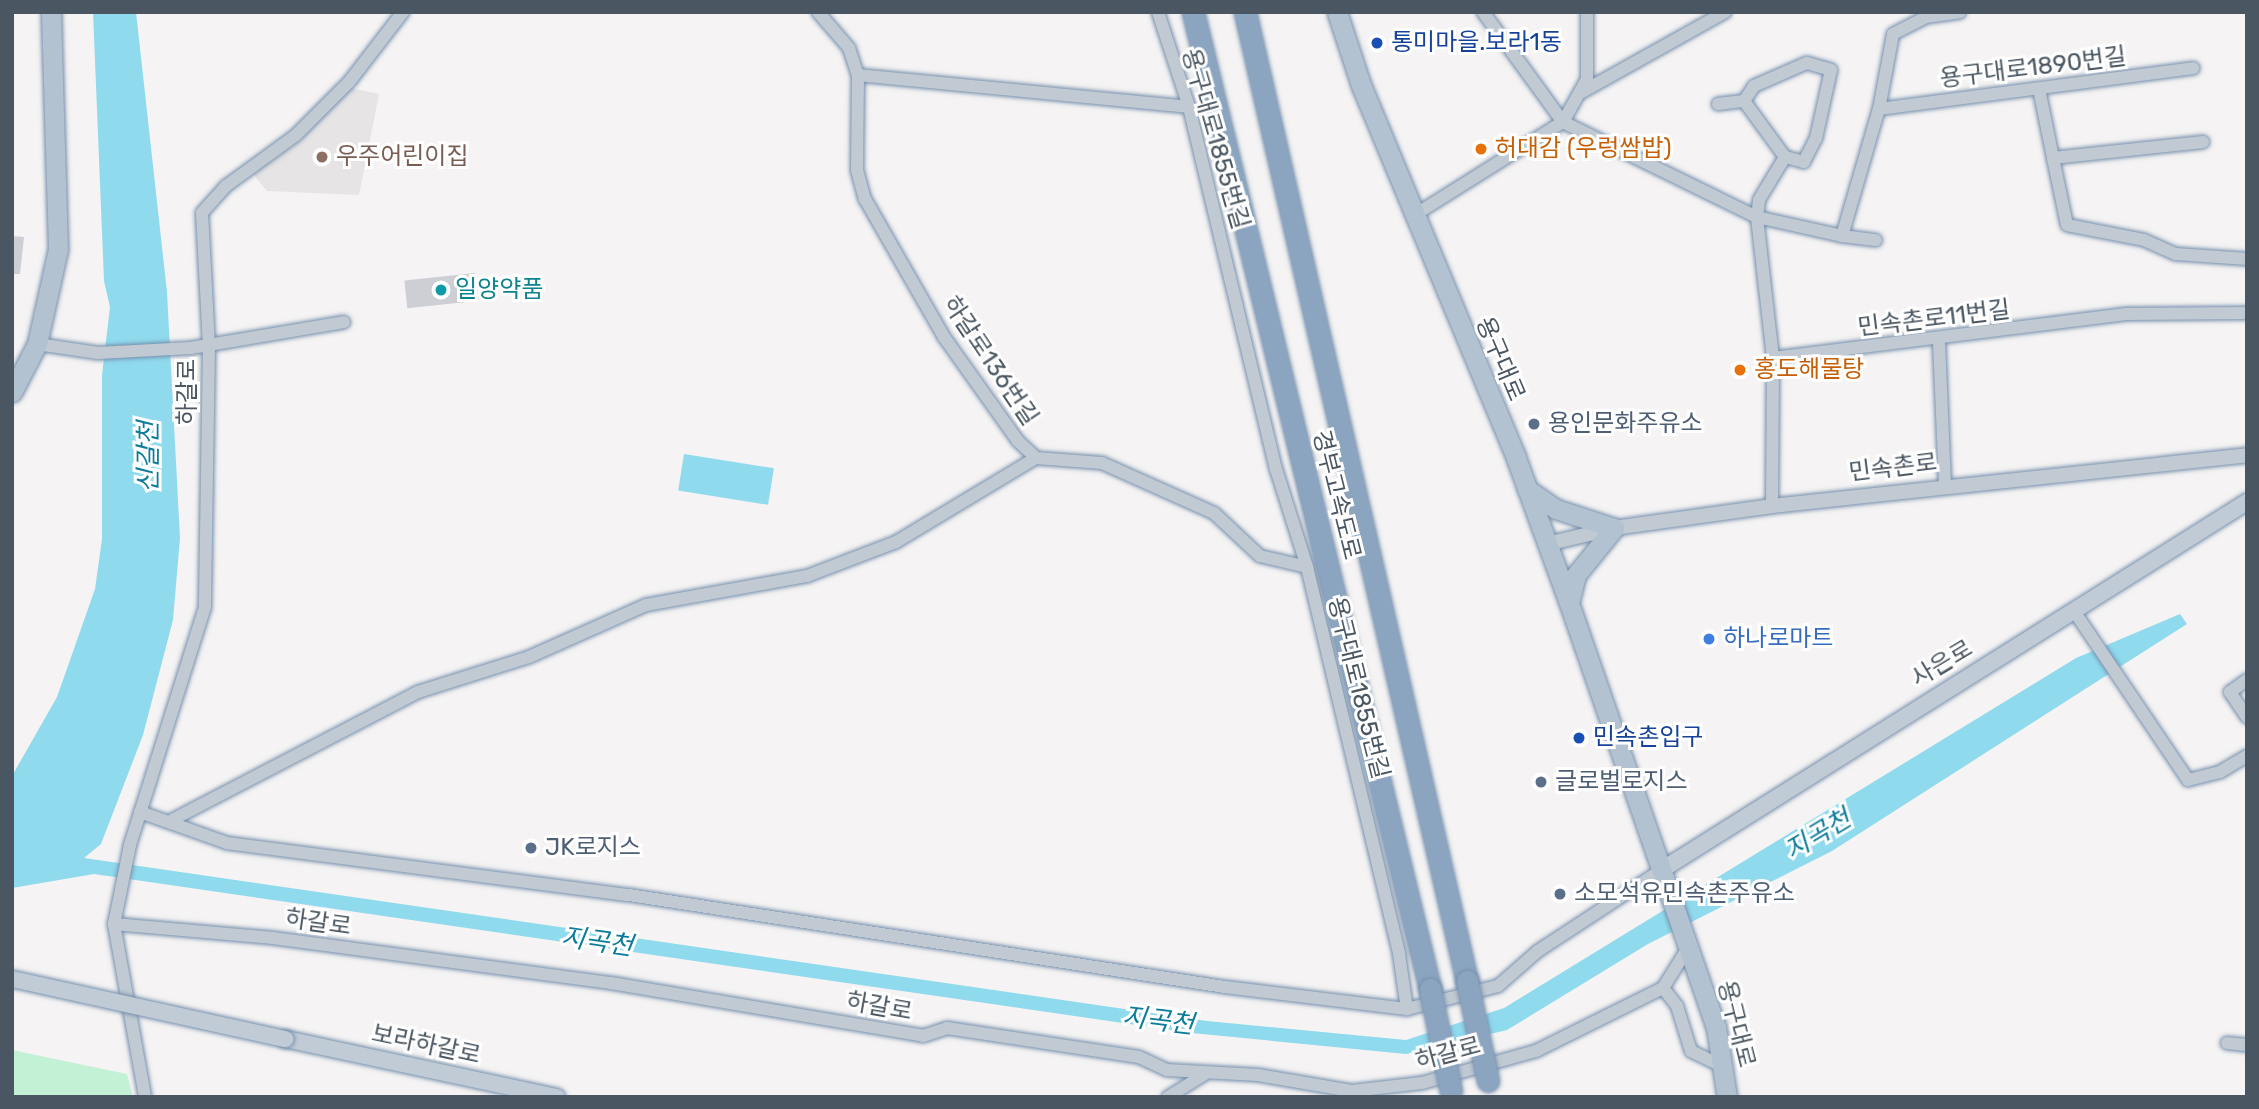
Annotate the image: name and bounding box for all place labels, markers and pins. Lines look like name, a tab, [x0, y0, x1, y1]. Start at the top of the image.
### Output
place label: 통미마을.보라1동	[1391, 29, 1562, 57]
marker: 통미마을.보라1동	[1369, 35, 1385, 51]
place label: 허대감 (우렁쌈밥)	[1495, 135, 1672, 163]
marker: 허대감 (우렁쌈밥)	[1473, 141, 1489, 157]
place label: 우주어린이집	[336, 143, 468, 171]
marker: 우주어린이집	[314, 149, 330, 165]
place label: 일양약품	[455, 276, 543, 304]
marker: 일양약품	[433, 282, 449, 298]
place label: 홍도해물탕	[1754, 356, 1864, 384]
marker: 홍도해물탕	[1732, 362, 1748, 378]
place label: 용인문화주유소	[1548, 410, 1703, 438]
marker: 용인문화주유소	[1526, 416, 1542, 432]
place label: 하나로마트	[1723, 625, 1833, 653]
marker: 하나로마트	[1701, 631, 1717, 647]
place label: 민속촌입구	[1593, 724, 1703, 752]
marker: 민속촌입구	[1571, 730, 1587, 746]
place label: 글로벌로지스	[1555, 768, 1687, 796]
marker: 글로벌로지스	[1533, 774, 1549, 790]
place label: JK로지스	[545, 834, 641, 862]
marker: JK로지스	[523, 840, 539, 856]
place label: 소모석유민속촌주유소	[1574, 880, 1795, 908]
marker: 소모석유민속촌주유소	[1552, 886, 1568, 902]

